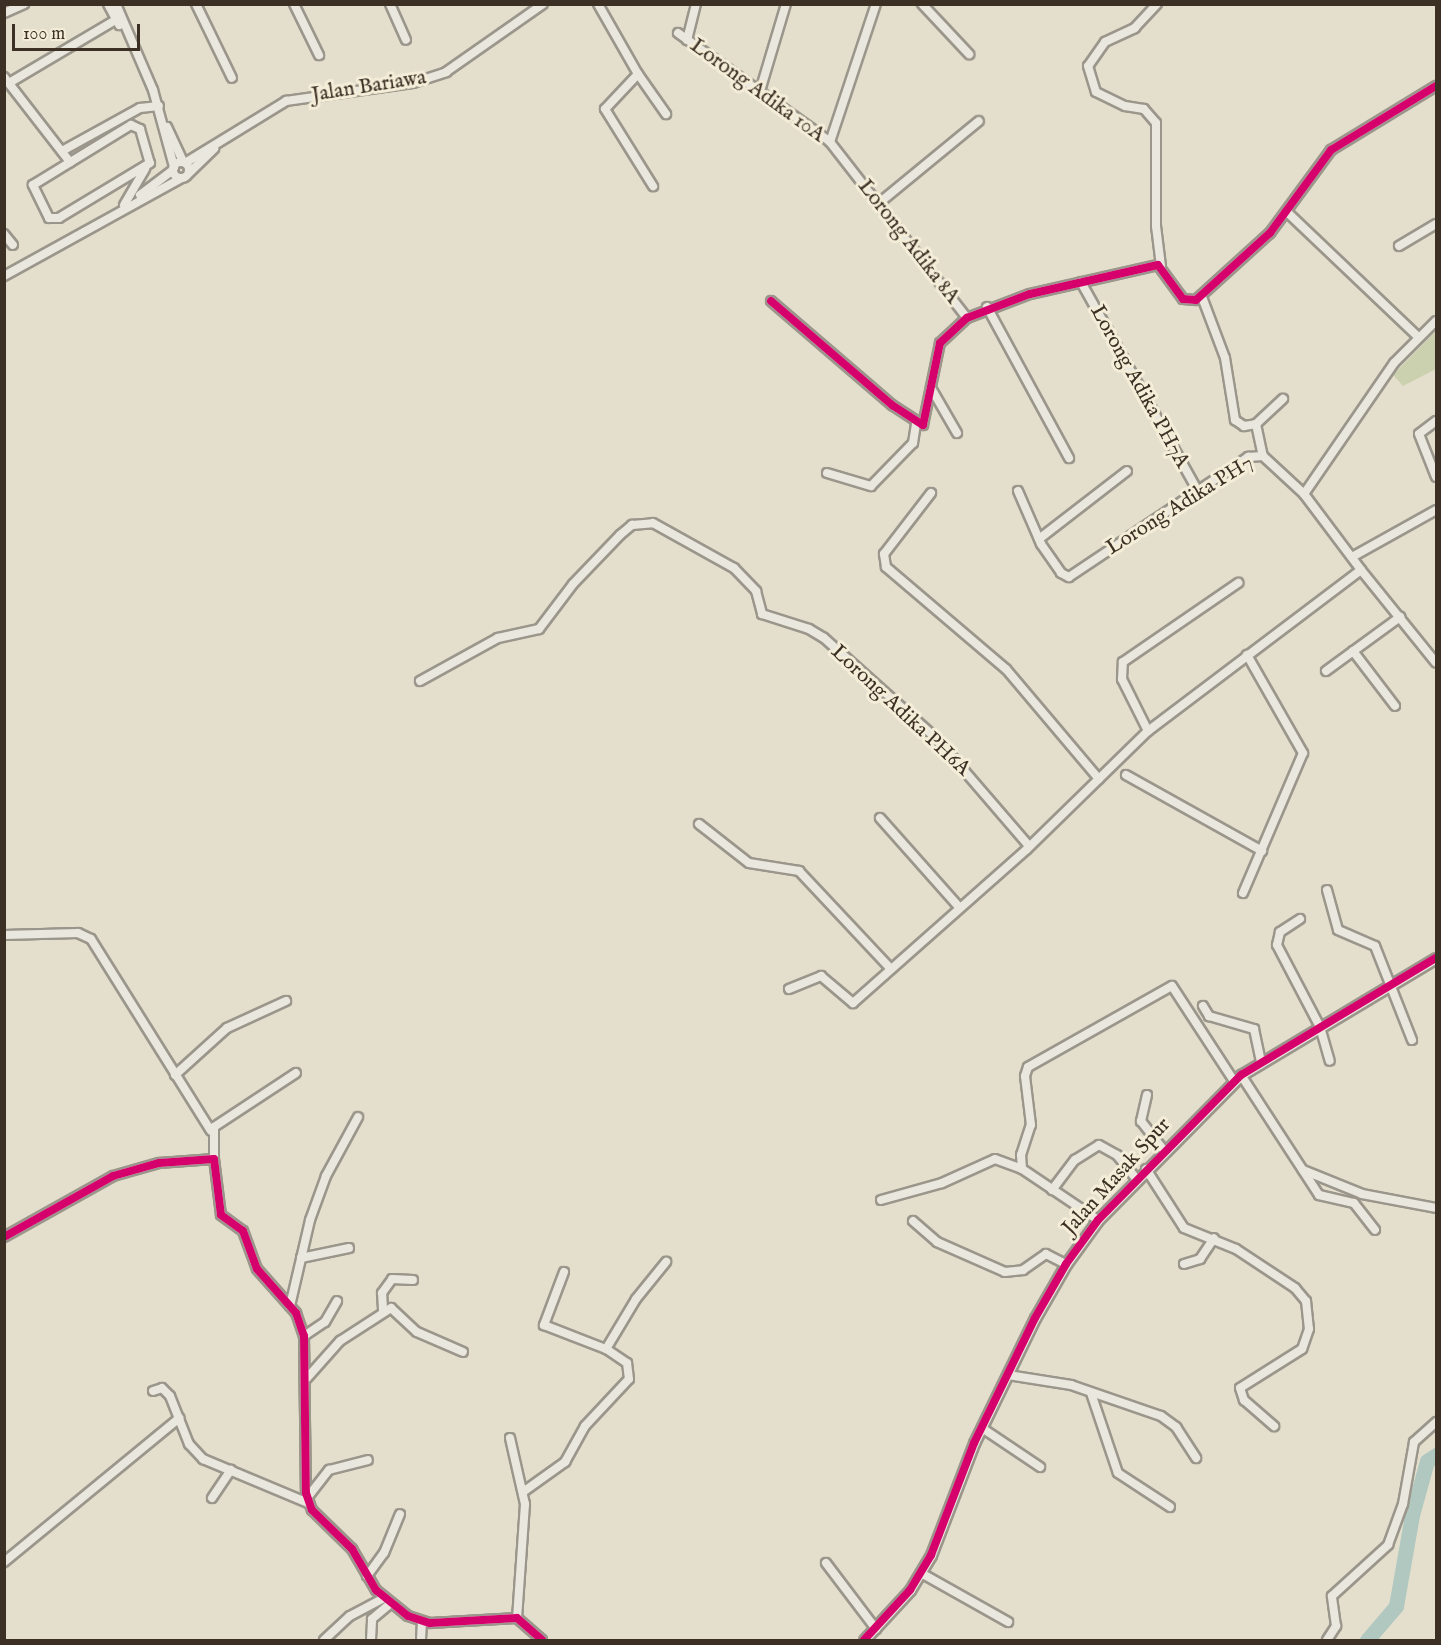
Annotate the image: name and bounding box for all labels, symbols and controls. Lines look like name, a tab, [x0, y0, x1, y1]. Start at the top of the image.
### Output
scale bar	[15, 12, 142, 50]
text: 100 m	[23, 23, 65, 46]
street label: Lorong Adika 10A	[685, 34, 829, 148]
street label: Jalan Bariawa	[310, 66, 428, 108]
street label: Lorong Adika 8A	[852, 175, 964, 309]
street label: Lorong Adika PH7A	[1084, 301, 1194, 473]
street label: Lorong Adika PH7	[1102, 451, 1258, 561]
street label: Lorong Adika PH6A	[825, 640, 975, 782]
street label: Jalan Masak Spur	[1058, 1113, 1176, 1241]

